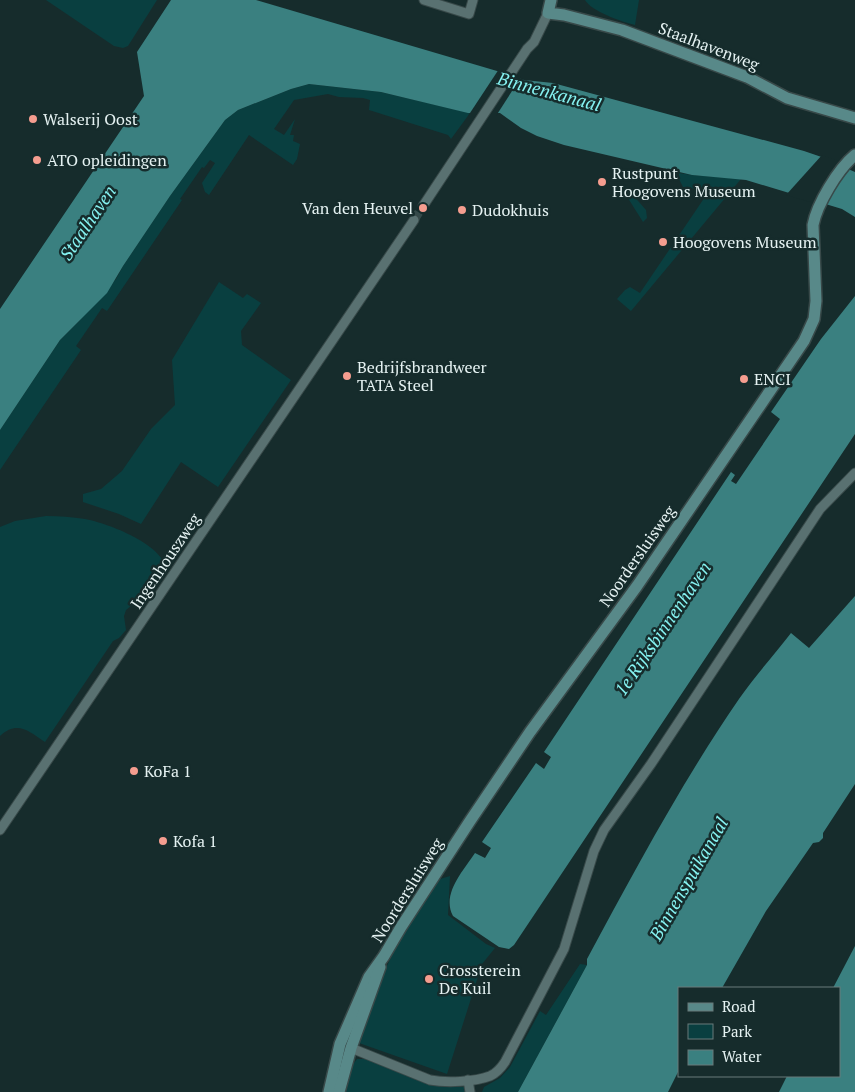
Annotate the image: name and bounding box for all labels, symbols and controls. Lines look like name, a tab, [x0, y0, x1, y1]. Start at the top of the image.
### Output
street label: Staalhavenweg	[655, 17, 763, 76]
water label: Binnenkanaal	[494, 65, 604, 116]
place label: Walserij Oost	[43, 108, 138, 130]
marker: Walserij Oost	[27, 113, 39, 125]
place label: ATO opleidingen	[47, 149, 167, 171]
marker: ATO opleidingen	[31, 154, 43, 166]
place label: Rustpunt Hoogovens Museum	[612, 162, 756, 202]
marker: Rustpunt Hoogovens Museum	[596, 176, 608, 188]
water label: Staalhaven	[53, 180, 121, 264]
place label: Van den Heuvel	[302, 197, 413, 219]
place label: Dudokhuis	[472, 199, 549, 221]
marker: Van den Heuvel	[417, 202, 429, 214]
marker: Dudokhuis	[456, 204, 468, 216]
place label: Hoogovens Museum	[673, 231, 817, 253]
marker: Hoogovens Museum	[657, 236, 669, 248]
place label: Bedrijfsbrandweer TATA Steel	[357, 356, 488, 396]
place label: ENCI	[754, 368, 791, 390]
marker: Bedrijfsbrandweer TATA Steel	[341, 370, 353, 382]
marker: ENCI	[738, 373, 750, 385]
street label: Noordersluisweg	[594, 500, 681, 611]
street label: Ingenhouszweg	[125, 508, 205, 613]
water label: 1e Rijksbinnenhaven	[608, 557, 716, 700]
place label: KoFa 1	[144, 760, 192, 782]
marker: KoFa 1	[128, 765, 140, 777]
water label: Binnenspuikanaal	[643, 813, 733, 945]
place label: Kofa 1	[173, 830, 217, 852]
street label: Noordersluisweg	[366, 833, 448, 946]
marker: Kofa 1	[157, 835, 169, 847]
place label: Crossterein De Kuil	[439, 959, 521, 999]
marker: Crossterein De Kuil	[423, 973, 435, 985]
legend	[678, 987, 840, 1077]
text: Road	[722, 996, 755, 1016]
text: Park	[722, 1021, 752, 1041]
text: Water	[722, 1046, 762, 1066]

